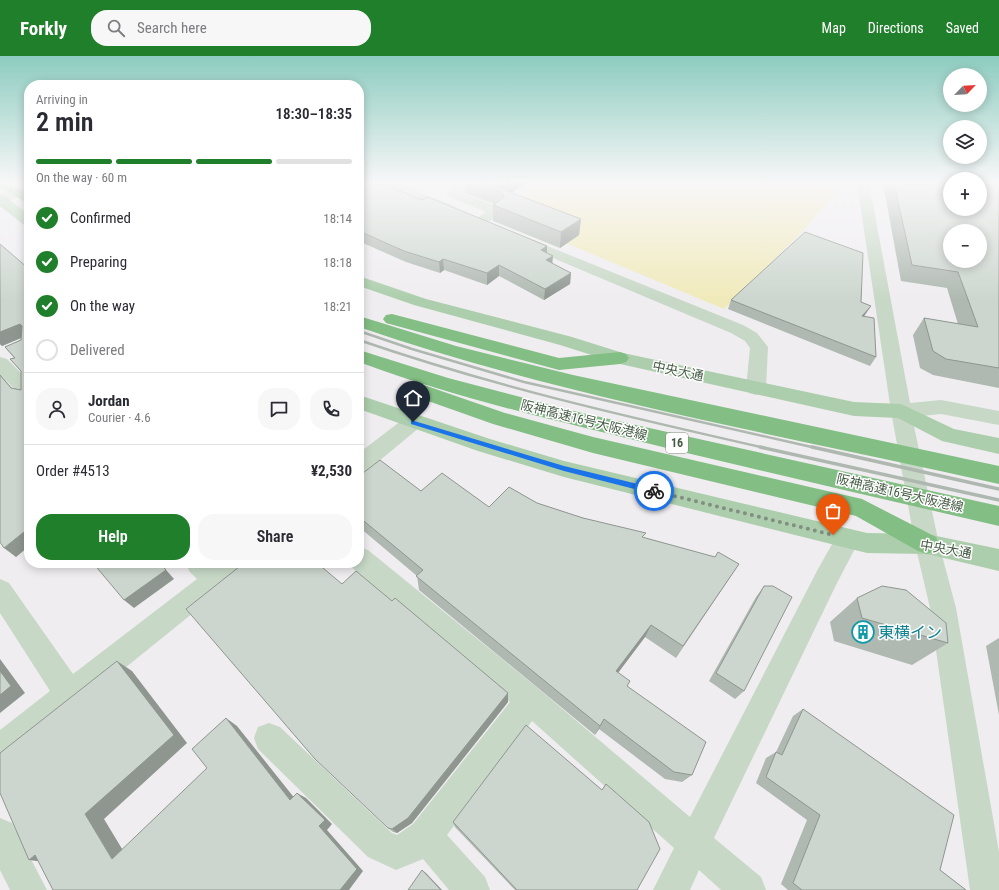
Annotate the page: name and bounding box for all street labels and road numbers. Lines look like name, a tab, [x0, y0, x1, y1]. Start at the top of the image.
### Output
street label: 中央大通	[651, 358, 705, 384]
street label: 阪神高速16号大阪港線	[519, 397, 649, 443]
road number: 16	[666, 433, 688, 453]
street label: 阪神高速16号大阪港線	[835, 471, 965, 515]
street label: 中央大通	[919, 537, 973, 561]

